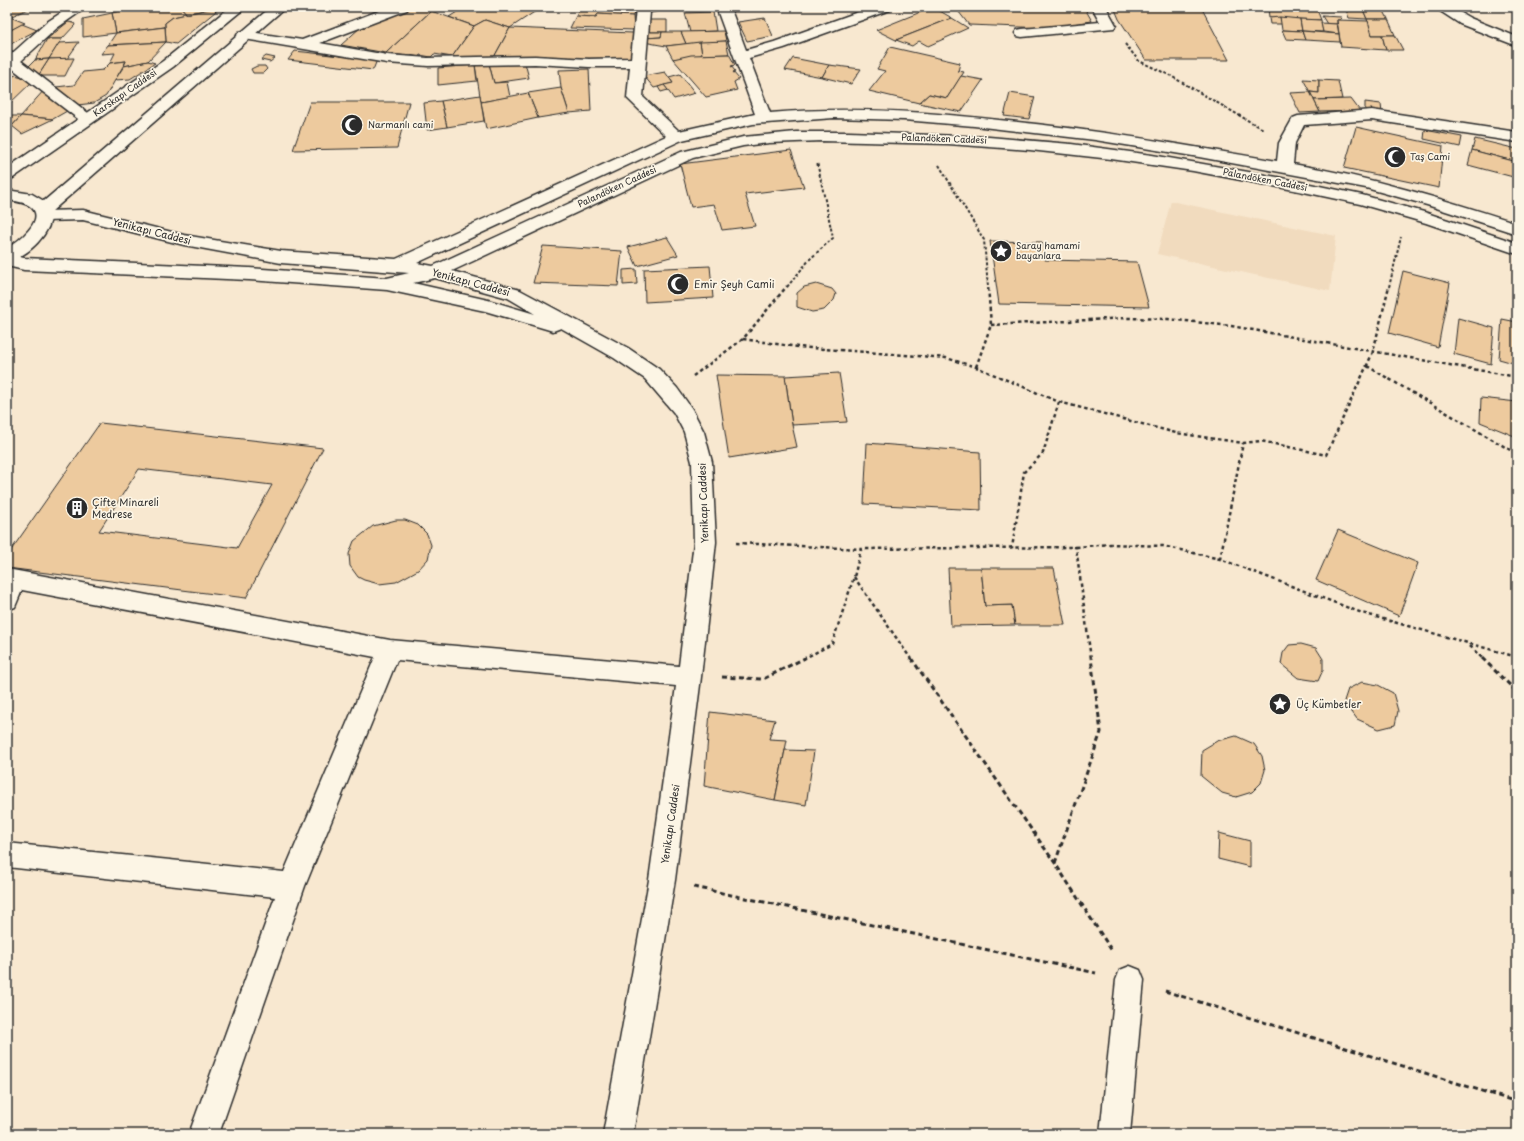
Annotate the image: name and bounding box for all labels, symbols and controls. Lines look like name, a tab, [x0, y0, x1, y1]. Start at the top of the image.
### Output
street label: Karskapı Caddesi	[90, 65, 159, 119]
mosque icon: Narmanlı cami	[339, 112, 365, 138]
place label: Narmanlı cami	[368, 117, 434, 131]
street label: Palandöken Caddesi	[901, 130, 987, 146]
mosque icon: Taş Cami	[1382, 144, 1408, 170]
place label: Taş Cami	[1410, 149, 1450, 163]
street label: Palandöken Caddesi	[575, 162, 658, 211]
street label: Palandöken Caddesi	[1222, 164, 1309, 194]
street label: Yenikapı Caddesi	[111, 214, 193, 248]
place icon: Saray hamami bayanlara	[988, 238, 1014, 264]
place label: Saray hamami bayanlara	[1016, 238, 1081, 262]
street label: Yenikapı Caddesi	[430, 264, 512, 299]
mosque icon: Emir Şeyh Camii	[665, 271, 691, 297]
place label: Emir Şeyh Camii	[694, 276, 775, 292]
street label: Yenikapı Caddesi	[694, 462, 711, 543]
place label: Çifte Minareli Medrese	[92, 494, 159, 521]
building icon: Çifte Minareli Medrese	[64, 495, 90, 521]
place icon: Üç Kümbetler	[1267, 691, 1293, 717]
place label: Üç Kümbetler	[1296, 696, 1362, 711]
street label: Yenikapı Caddesi	[656, 783, 683, 865]

